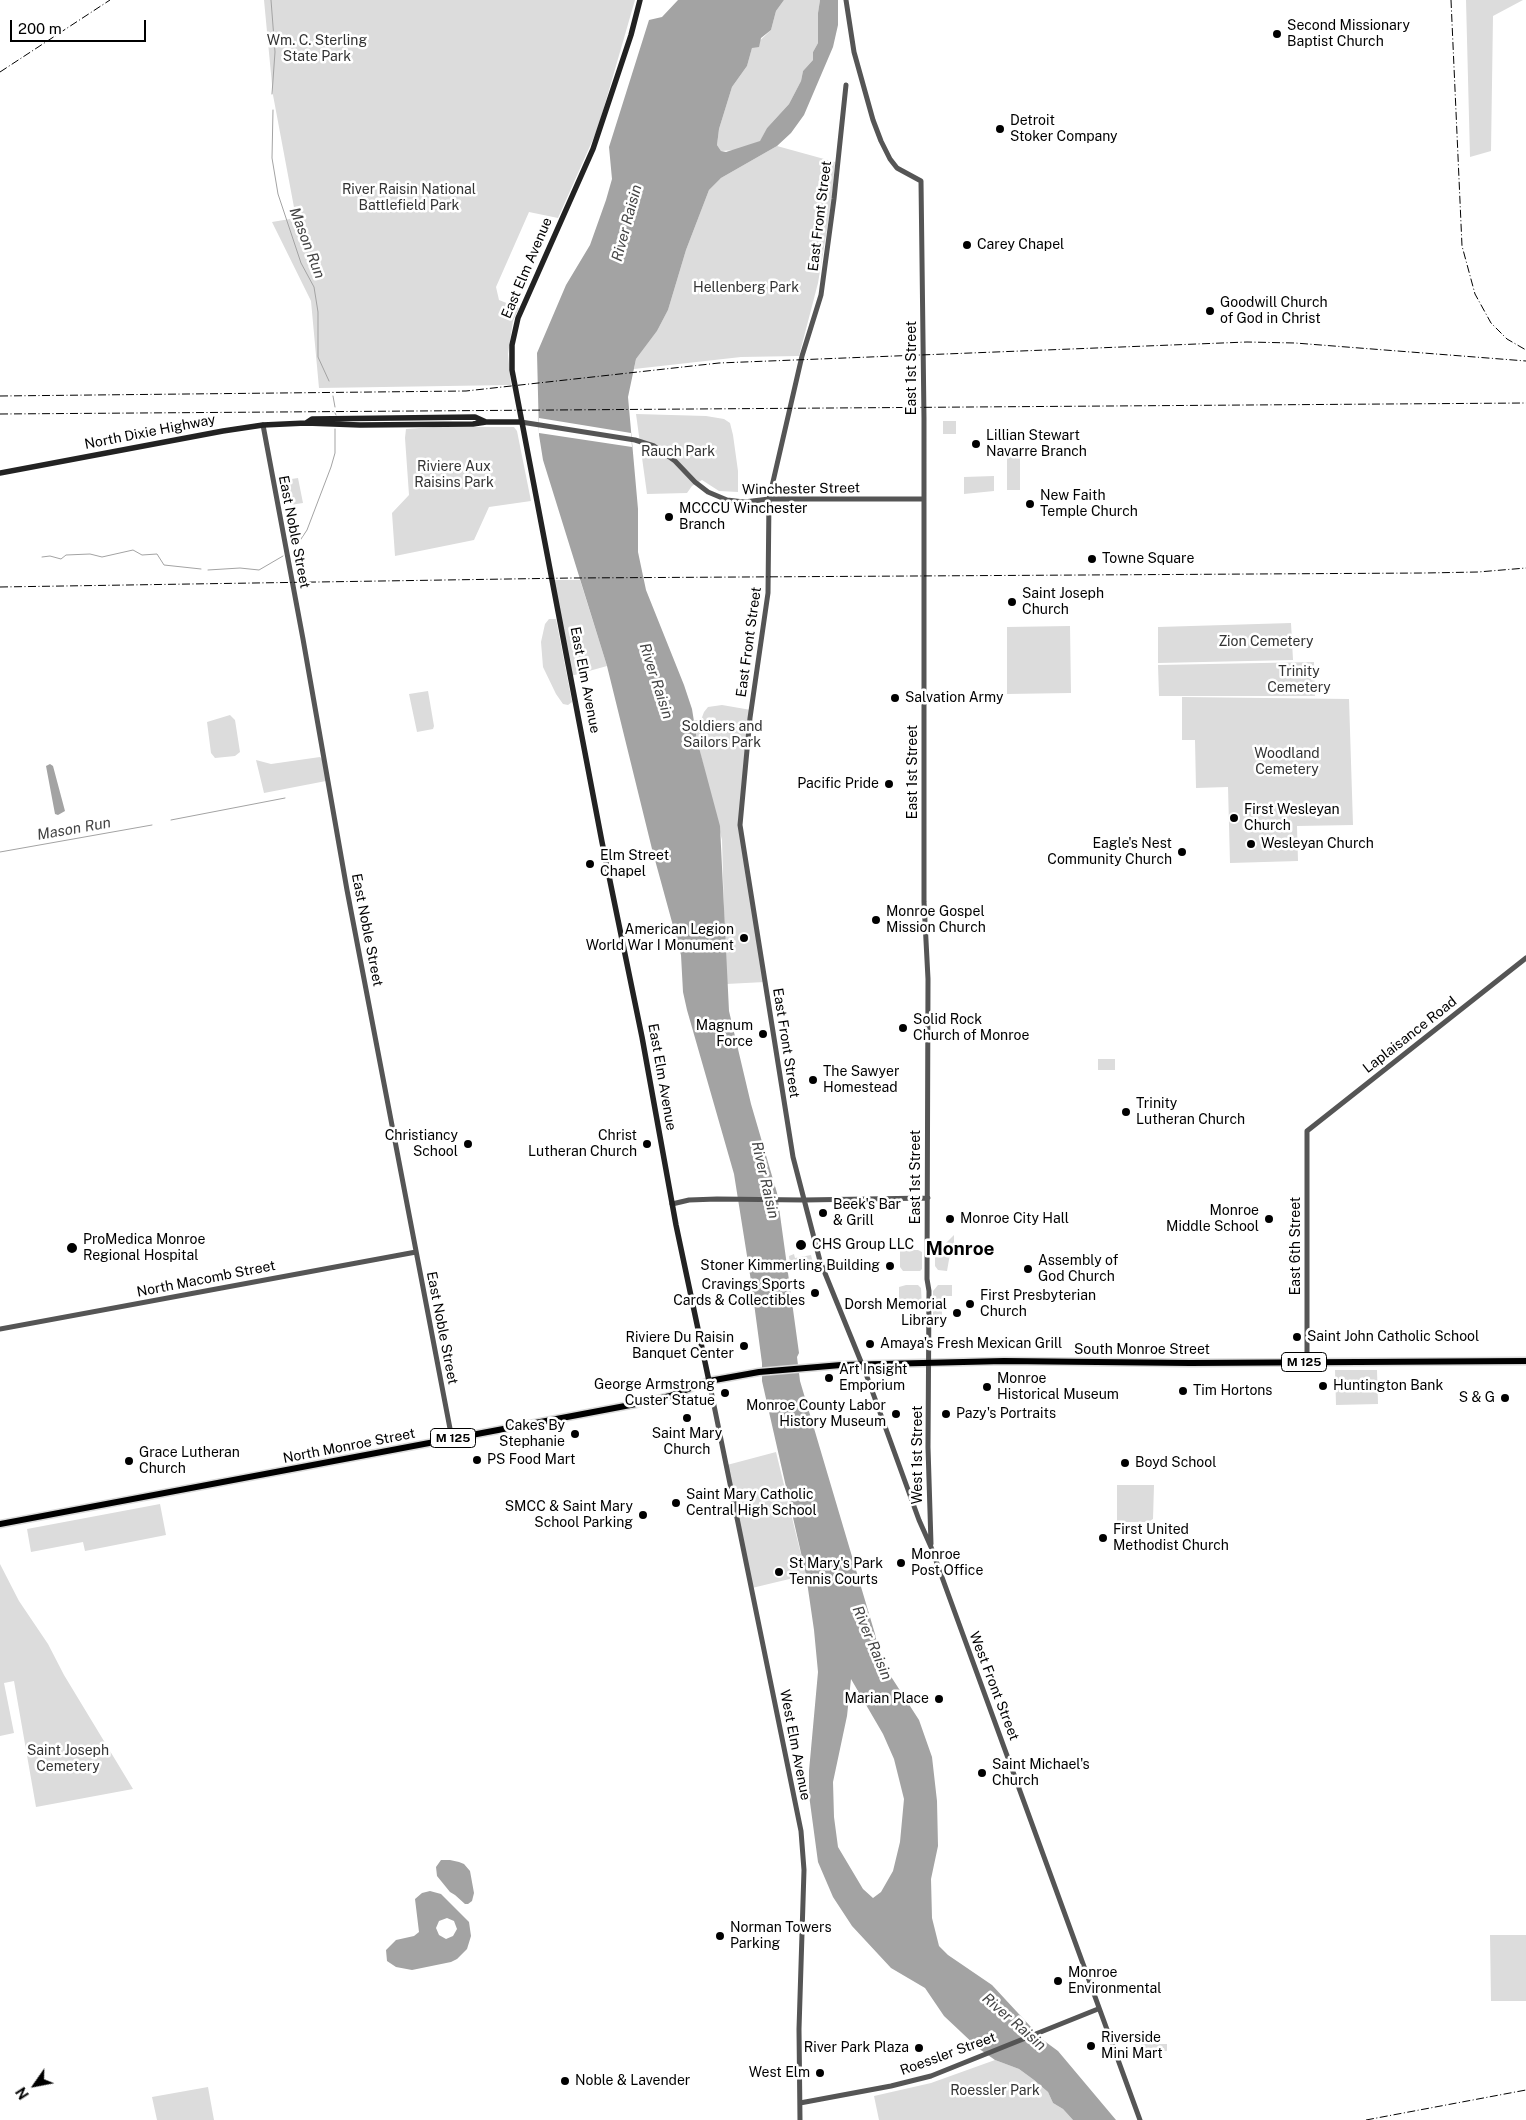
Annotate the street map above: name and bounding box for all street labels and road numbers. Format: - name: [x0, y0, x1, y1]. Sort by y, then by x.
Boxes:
- street label: East Front Street: [805, 160, 835, 272]
- street label: East Elm Avenue: [498, 215, 556, 321]
- street label: East 1st Street: [904, 321, 920, 415]
- street label: North Dixie Highway: [83, 411, 217, 453]
- street label: East Noble Street: [275, 474, 313, 590]
- street label: Winchester Street: [742, 480, 860, 498]
- street label: East Front Street: [733, 586, 765, 698]
- street label: East Elm Avenue: [566, 625, 604, 735]
- street label: East 1st Street: [905, 725, 921, 819]
- street label: East Noble Street: [348, 872, 386, 988]
- street label: East Front Street: [769, 987, 803, 1099]
- street label: Laplaisance Road: [1360, 993, 1460, 1077]
- street label: East Elm Avenue: [644, 1022, 680, 1132]
- street label: East 1st Street: [908, 1130, 924, 1224]
- street label: East 6th Street: [1288, 1197, 1304, 1295]
- street label: North Macomb Street: [135, 1257, 277, 1301]
- street label: East Noble Street: [423, 1270, 461, 1386]
- street label: South Monroe Street: [1074, 1342, 1210, 1358]
- road number: M 125: [1282, 1352, 1326, 1371]
- street label: West 1st Street: [910, 1406, 926, 1504]
- street label: North Monroe Street: [281, 1425, 417, 1467]
- road number: M 125: [430, 1429, 476, 1448]
- street label: West Front Street: [965, 1629, 1023, 1743]
- street label: West Elm Avenue: [776, 1688, 814, 1802]
- street label: Roessler Street: [898, 2029, 998, 2079]

